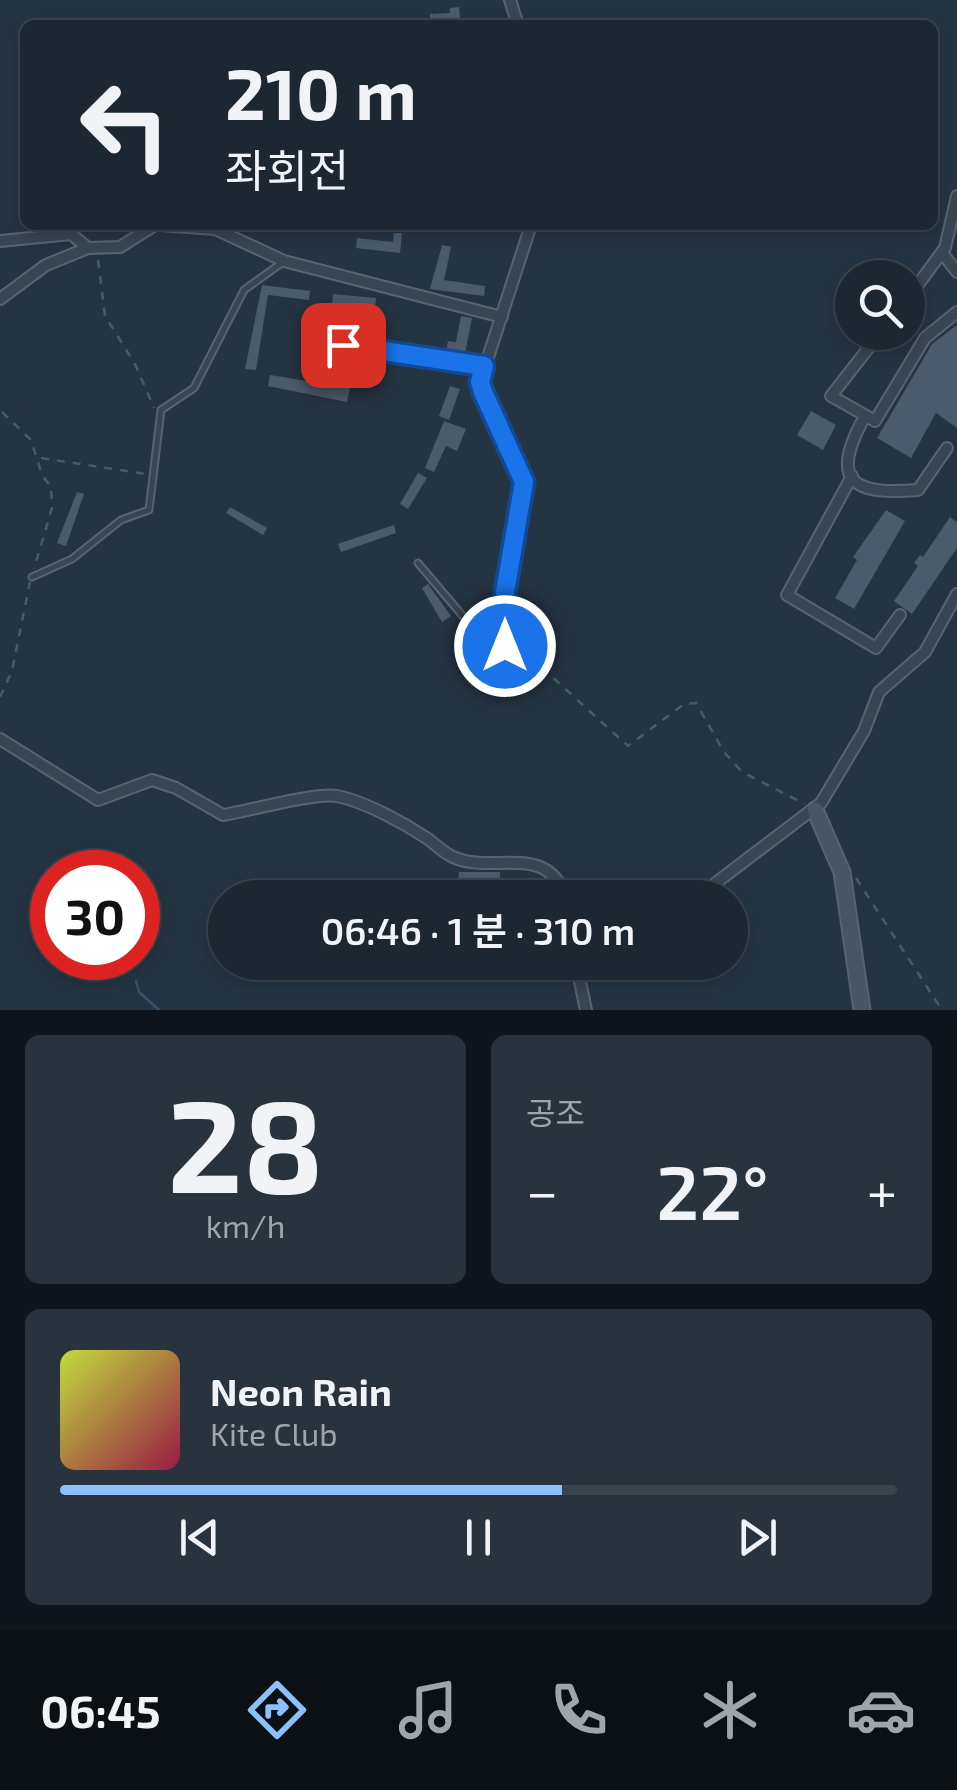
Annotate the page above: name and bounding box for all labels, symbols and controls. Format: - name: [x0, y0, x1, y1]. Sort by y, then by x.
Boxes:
- text: 210 m: [225, 50, 417, 134]
- icon: left: [60, 60, 190, 190]
- text: 좌회전: [225, 142, 349, 196]
- map controls: [835, 260, 925, 350]
- button: search: [835, 260, 925, 350]
- pin: [301, 303, 386, 388]
- icon: arrive: [316, 318, 371, 373]
- position arrow: [453, 594, 557, 698]
- speed limit sign: 30: [30, 850, 160, 980]
- text: 06:46 · 1 분 · 310 m: [321, 907, 635, 953]
- text: 28: [167, 1063, 324, 1219]
- text: 공조: [526, 1093, 585, 1131]
- text: 22°: [656, 1145, 769, 1235]
- text: −: [526, 1157, 558, 1223]
- text: +: [867, 1157, 897, 1223]
- text: km/h: [206, 1206, 285, 1244]
- text: Neon Rain: [210, 1368, 392, 1414]
- text: Kite Club: [210, 1414, 338, 1452]
- icon: previous: [172, 1510, 227, 1565]
- icon: pause: [451, 1510, 506, 1565]
- icon: next: [730, 1510, 785, 1565]
- icon: directions: [242, 1675, 312, 1745]
- icon: music: [393, 1675, 463, 1745]
- icon: phone: [544, 1675, 614, 1745]
- icon: climate: [695, 1675, 765, 1745]
- icon: car: [846, 1675, 916, 1745]
- text: 06:45: [41, 1683, 161, 1737]

